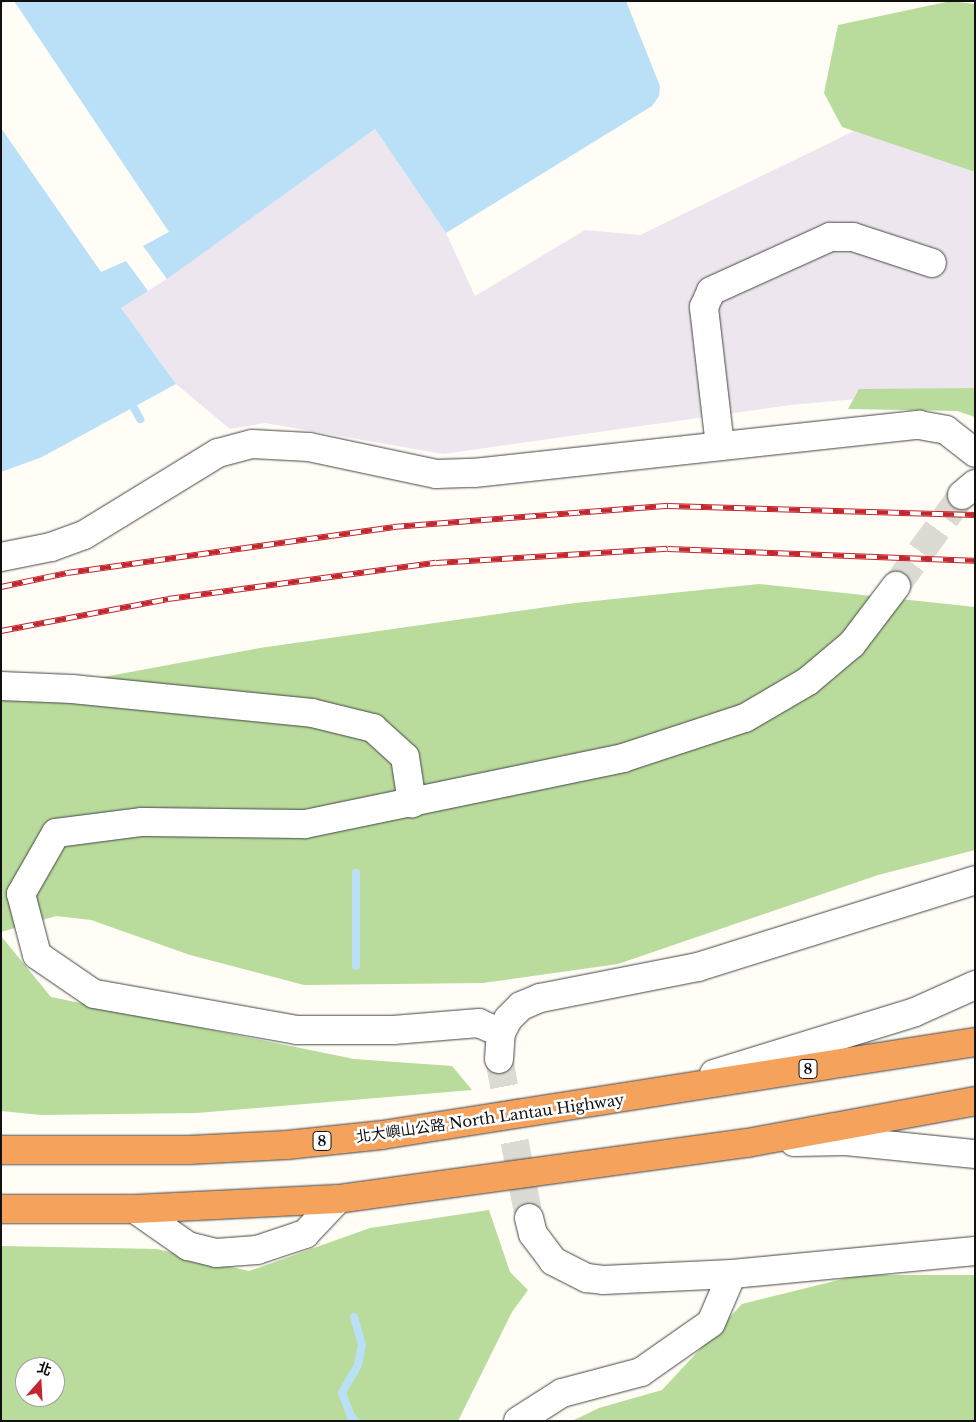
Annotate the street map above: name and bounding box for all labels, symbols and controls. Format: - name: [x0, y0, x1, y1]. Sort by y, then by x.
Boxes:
- road number: 8: [798, 1058, 818, 1080]
- street label: 北大嶼山公路 North Lantau Highway: [355, 1090, 625, 1146]
- road number: 8: [312, 1130, 332, 1152]
- north arrow: [15, 1357, 65, 1407]
- text: 北: [35, 1358, 54, 1380]

